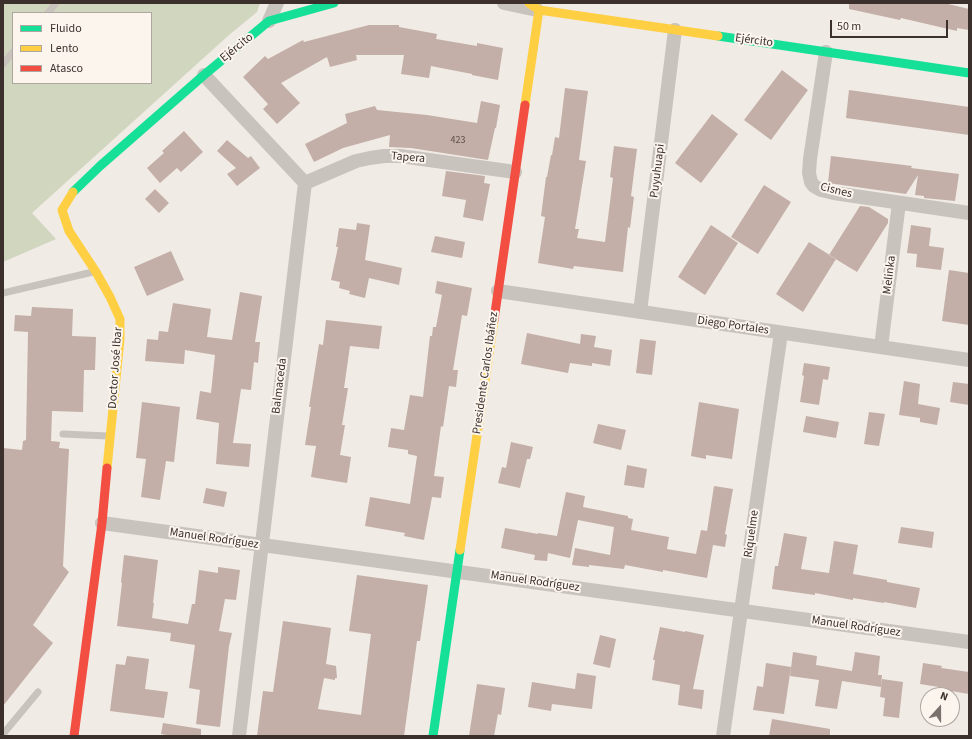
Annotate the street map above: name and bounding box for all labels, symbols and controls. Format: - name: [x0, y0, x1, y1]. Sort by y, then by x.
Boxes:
- legend: [12, 12, 152, 84]
- scale bar: [832, 12, 950, 38]
- text: 50 m: [837, 18, 861, 35]
- text: Fluido: [50, 20, 82, 37]
- street label: Ejército: [218, 30, 256, 66]
- street label: Ejército: [734, 31, 774, 51]
- text: Lento: [50, 40, 79, 57]
- text: Atasco: [50, 60, 83, 77]
- house number: 423: [451, 135, 465, 147]
- street label: Puyuhuapi: [648, 143, 668, 199]
- street label: Tapera: [390, 149, 426, 167]
- street label: Cisnes: [819, 180, 853, 202]
- street label: Melinka: [880, 255, 900, 295]
- street label: Presidente Carlos Ibáñez: [470, 311, 502, 435]
- street label: Diego Portales: [696, 314, 770, 338]
- street label: Doctor José Ibar: [106, 327, 126, 409]
- street label: Balmaceda: [269, 357, 291, 415]
- street label: Riquelme: [742, 509, 762, 559]
- street label: Manuel Rodríguez: [168, 526, 260, 552]
- street label: Manuel Rodríguez: [489, 569, 581, 595]
- street label: Manuel Rodríguez: [810, 614, 902, 640]
- north arrow: [920, 687, 960, 727]
- text: N: [938, 688, 950, 705]

